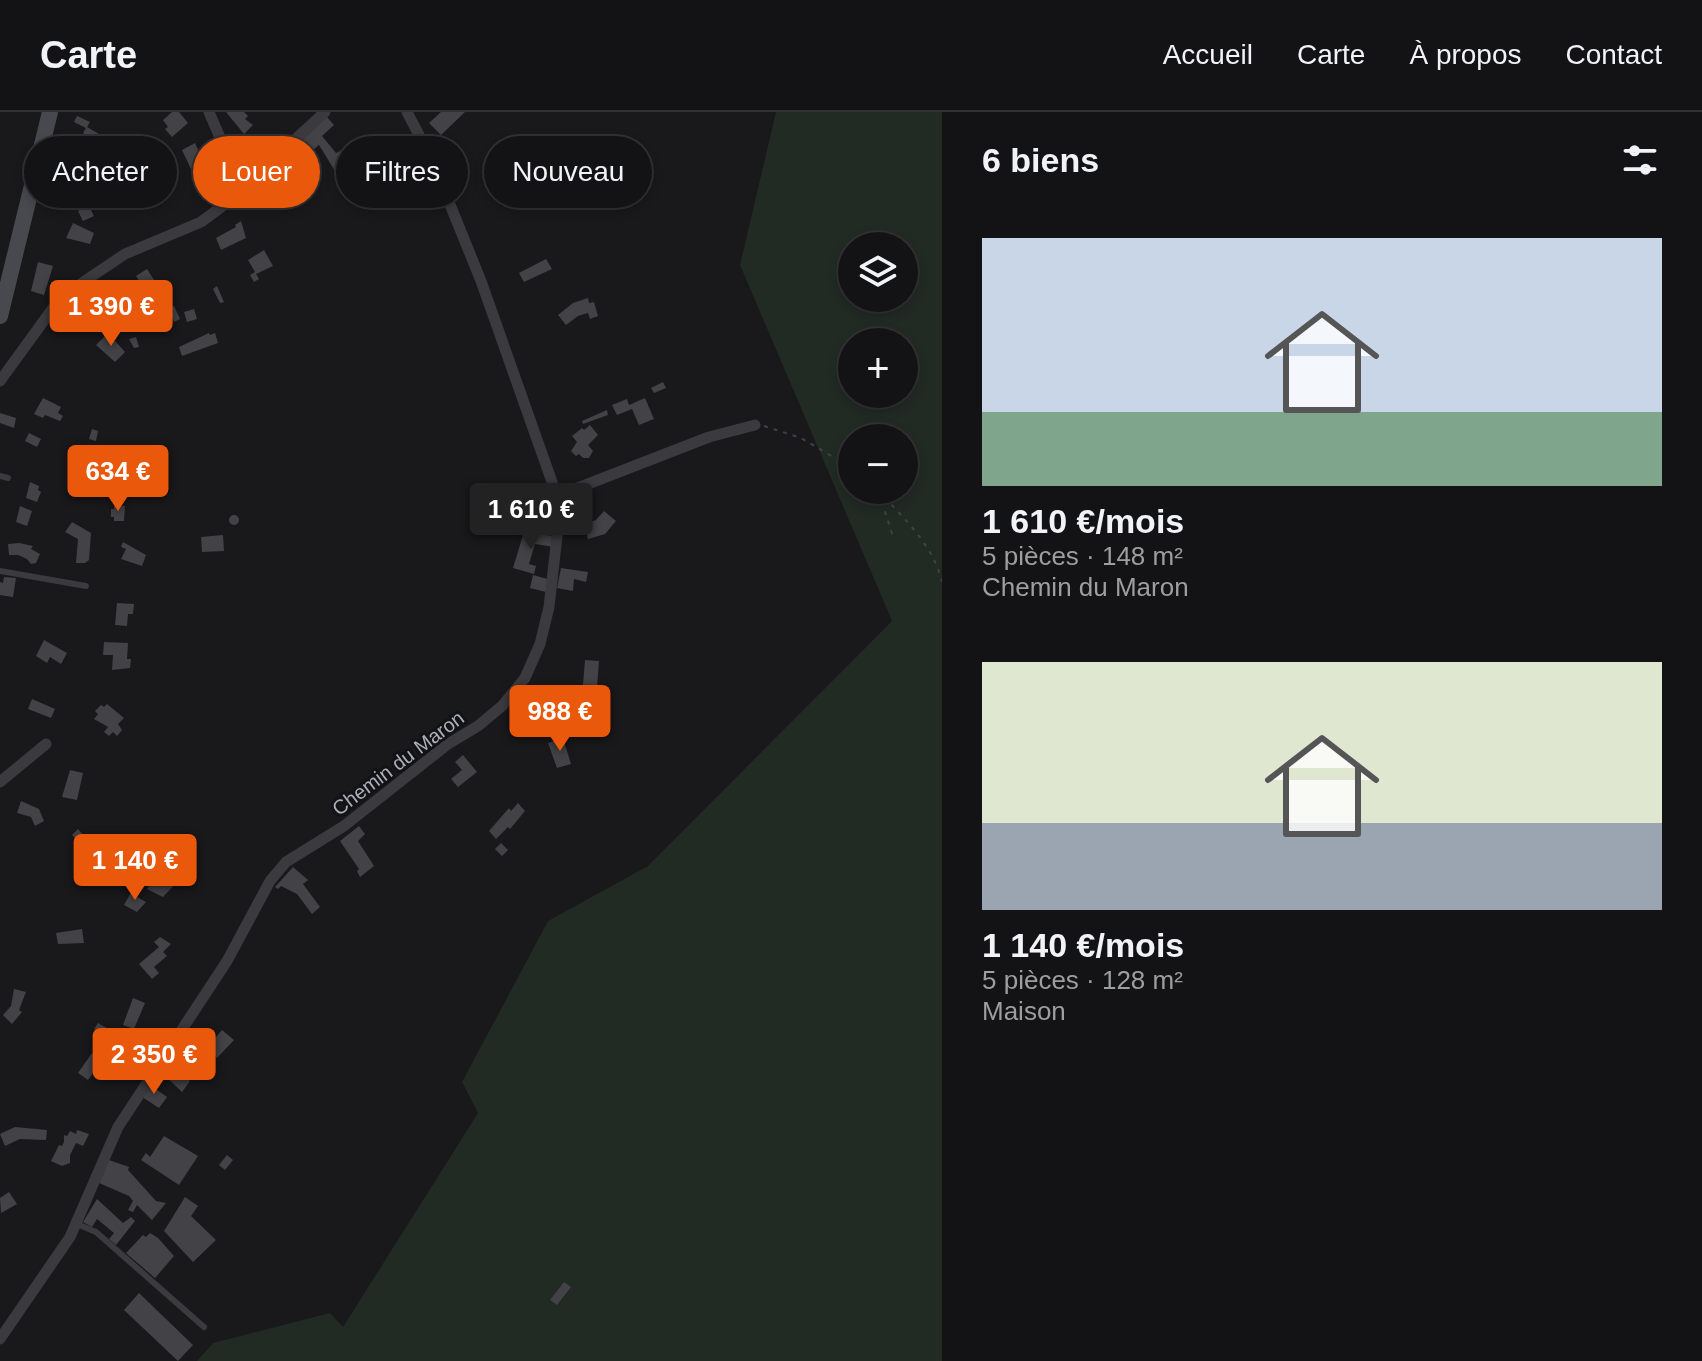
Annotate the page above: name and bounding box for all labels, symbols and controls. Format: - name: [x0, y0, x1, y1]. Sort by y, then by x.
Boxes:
- text: Carte: [40, 34, 137, 76]
- text: Accueil: [1163, 39, 1253, 70]
- text: Carte: [1297, 39, 1365, 70]
- text: À propos: [1409, 39, 1522, 70]
- text: Contact: [1566, 39, 1662, 70]
- chip: Acheter: [24, 136, 177, 208]
- chip: Louer: [193, 136, 320, 208]
- chip: Filtres: [336, 136, 468, 208]
- chip: Nouveau: [484, 136, 652, 208]
- icon: filters: [1618, 138, 1662, 182]
- text: 6 biens: [982, 141, 1099, 179]
- map controls: [838, 232, 918, 504]
- button: layers: [838, 232, 918, 312]
- pin: 1 390 €: [37, 280, 185, 348]
- icon: home: [1250, 290, 1394, 434]
- text: 1 390 €: [68, 291, 154, 321]
- button: +: [838, 328, 918, 408]
- button: −: [838, 424, 918, 504]
- pin: 634 €: [62, 445, 174, 513]
- text: 634 €: [85, 456, 151, 486]
- pin: 1 610 €: [457, 483, 605, 551]
- text: 1 610 €: [488, 494, 574, 524]
- text: 1 610 €/mois: [982, 502, 1184, 540]
- text: 5 pièces · 148 m²: [982, 541, 1183, 571]
- text: Chemin du Maron: [982, 572, 1189, 602]
- pin: 988 €: [504, 685, 616, 753]
- text: 988 €: [527, 696, 593, 726]
- street label: Chemin du Maron: [328, 706, 468, 820]
- icon: home: [1250, 714, 1394, 858]
- pin: 1 140 €: [61, 834, 209, 902]
- text: 1 140 €: [92, 845, 178, 875]
- text: 1 140 €/mois: [982, 926, 1184, 964]
- text: 5 pièces · 128 m²: [982, 965, 1183, 995]
- text: Maison: [982, 996, 1066, 1026]
- pin: 2 350 €: [80, 1028, 228, 1096]
- text: 2 350 €: [111, 1039, 197, 1069]

